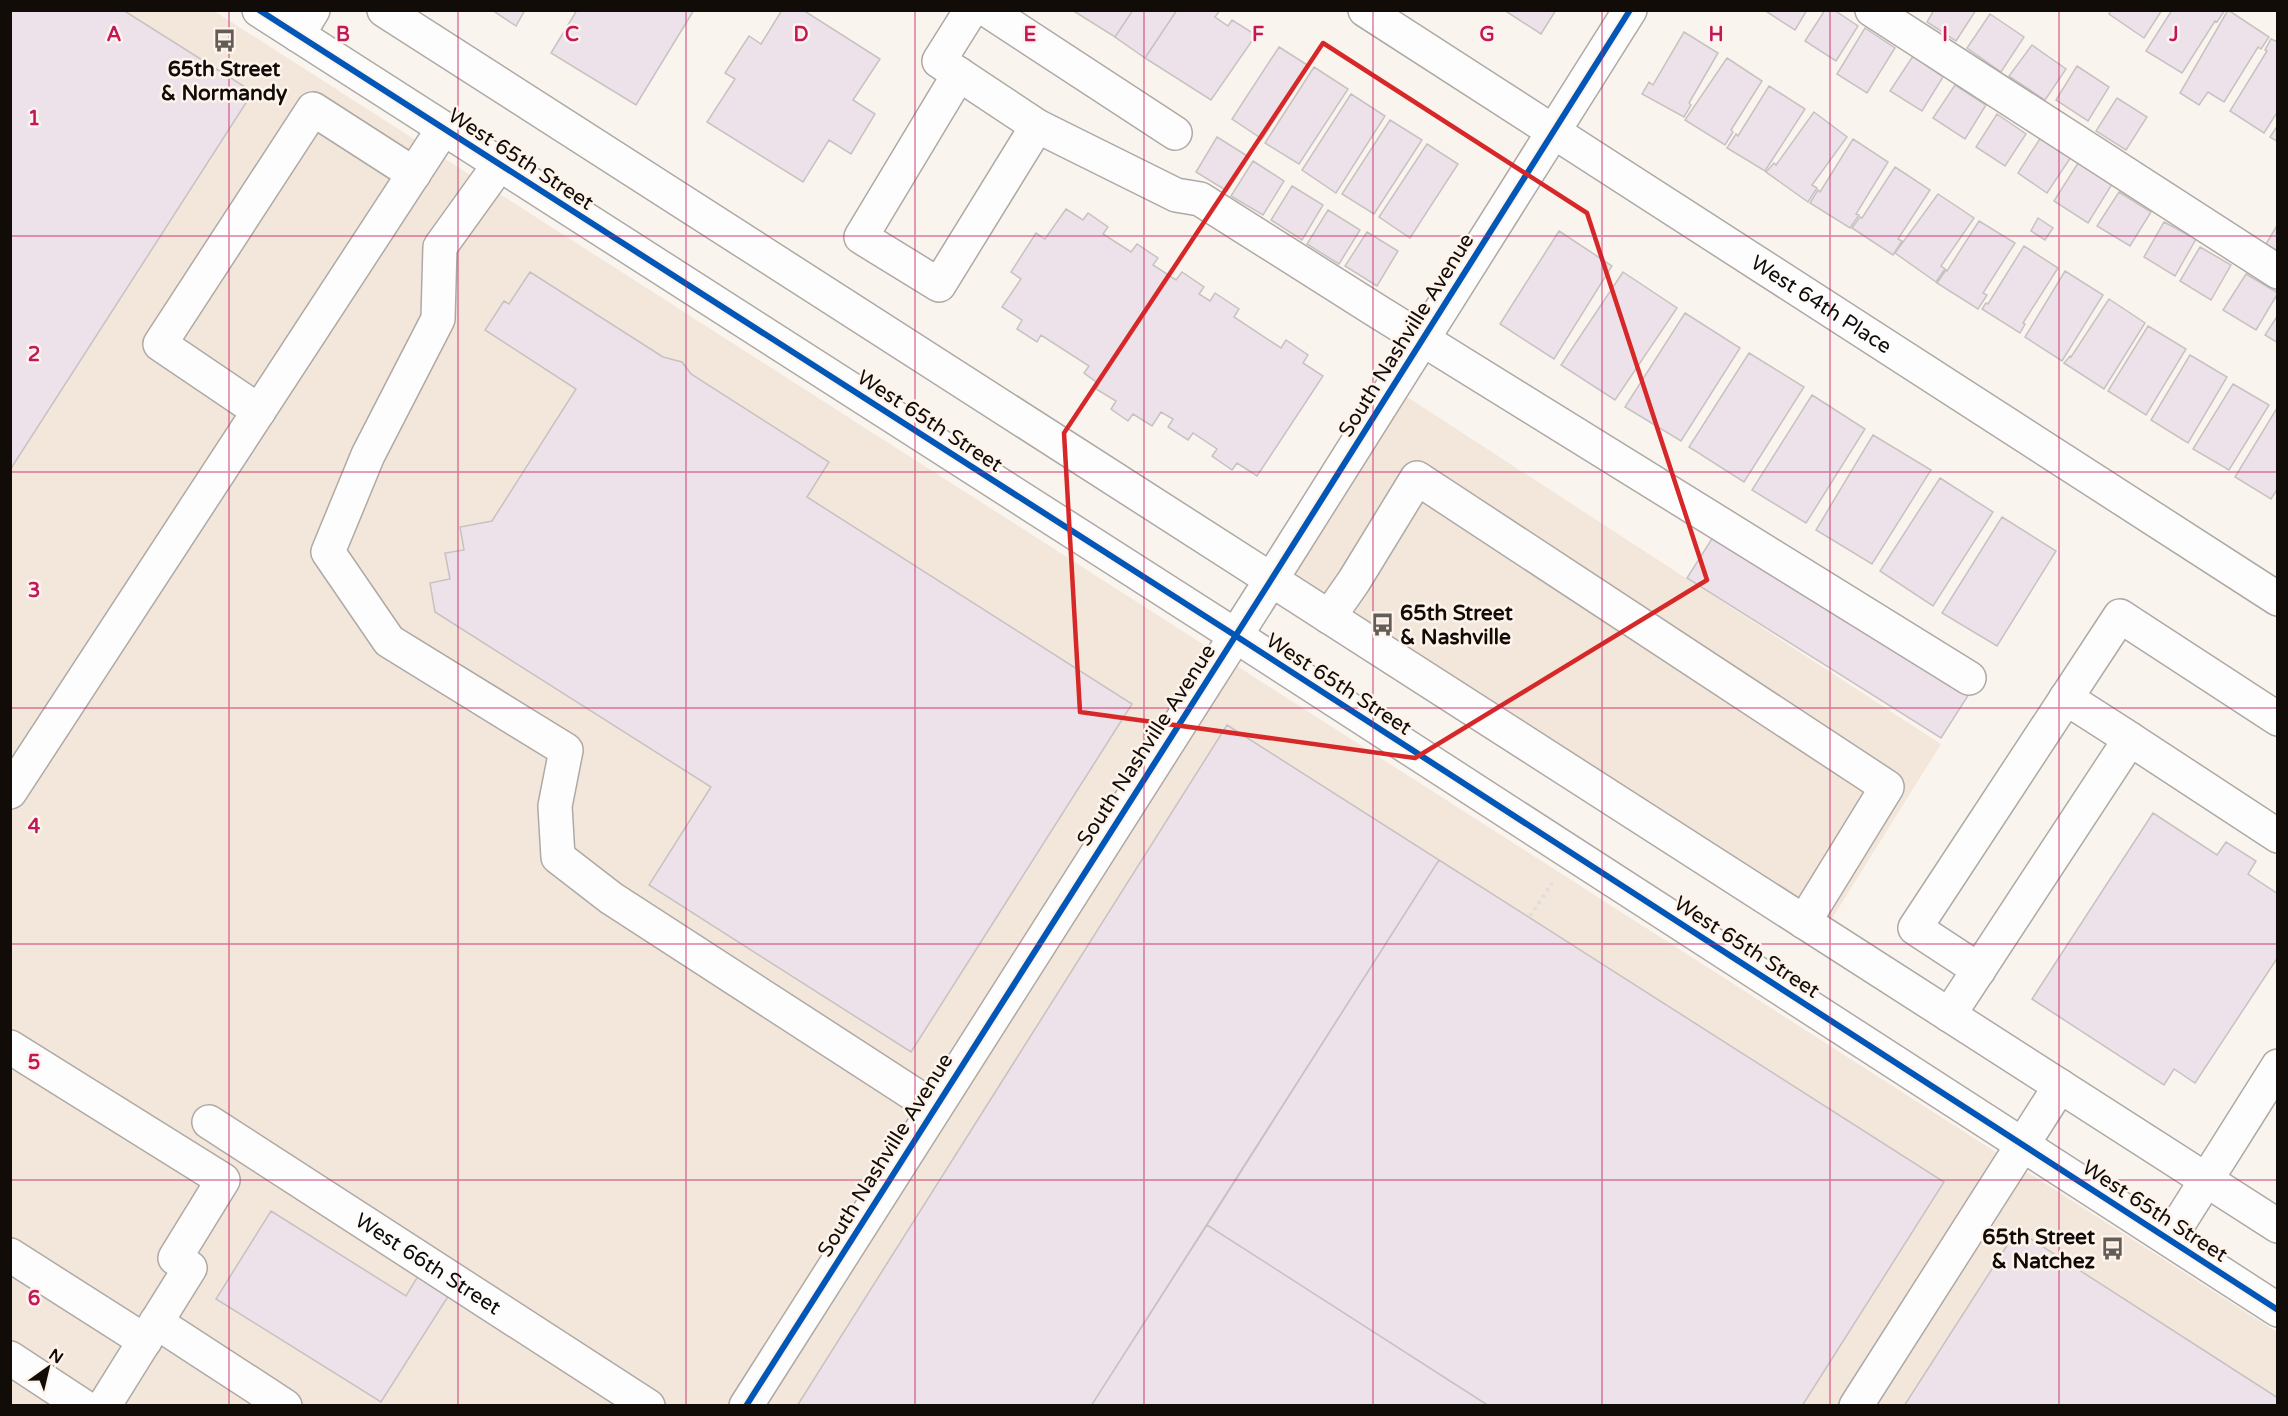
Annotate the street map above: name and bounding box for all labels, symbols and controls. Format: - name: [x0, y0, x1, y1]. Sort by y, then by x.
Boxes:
- text: A: [107, 23, 122, 47]
- text: B: [336, 23, 350, 47]
- text: C: [565, 23, 579, 47]
- text: D: [793, 23, 809, 47]
- text: E: [1024, 23, 1037, 47]
- text: F: [1252, 23, 1264, 47]
- text: G: [1479, 23, 1495, 47]
- text: H: [1708, 23, 1724, 47]
- text: I: [1942, 23, 1948, 47]
- text: J: [2168, 23, 2179, 47]
- bus stop icon: 65th Street & Normandy: [211, 28, 237, 54]
- place label: 65th Street & Normandy: [161, 57, 288, 106]
- street label: West 65th Street: [443, 103, 598, 216]
- text: 1: [28, 107, 40, 131]
- street label: South Nashville Avenue: [1333, 229, 1479, 442]
- street label: West 64th Place: [1746, 250, 1896, 359]
- text: 2: [28, 343, 40, 367]
- street label: West 65th Street: [852, 365, 1007, 478]
- text: 3: [28, 579, 40, 603]
- place label: 65th Street & Nashville: [1400, 601, 1513, 650]
- bus stop icon: 65th Street & Nashville: [1369, 612, 1395, 638]
- street label: West 65th Street: [1261, 628, 1416, 741]
- street label: South Nashville Avenue: [1072, 640, 1221, 851]
- text: 4: [28, 815, 41, 839]
- street label: West 65th Street: [1669, 891, 1824, 1004]
- street label: South Nashville Avenue: [812, 1049, 958, 1262]
- text: 5: [28, 1051, 40, 1075]
- street label: West 65th Street: [2077, 1155, 2232, 1268]
- street label: West 66th Street: [350, 1208, 505, 1320]
- place label: 65th Street & Natchez: [1982, 1225, 2096, 1274]
- bus stop icon: 65th Street & Natchez: [2100, 1236, 2126, 1262]
- text: 6: [28, 1287, 40, 1311]
- north arrow: [18, 1338, 78, 1398]
- text: N: [45, 1345, 67, 1368]

